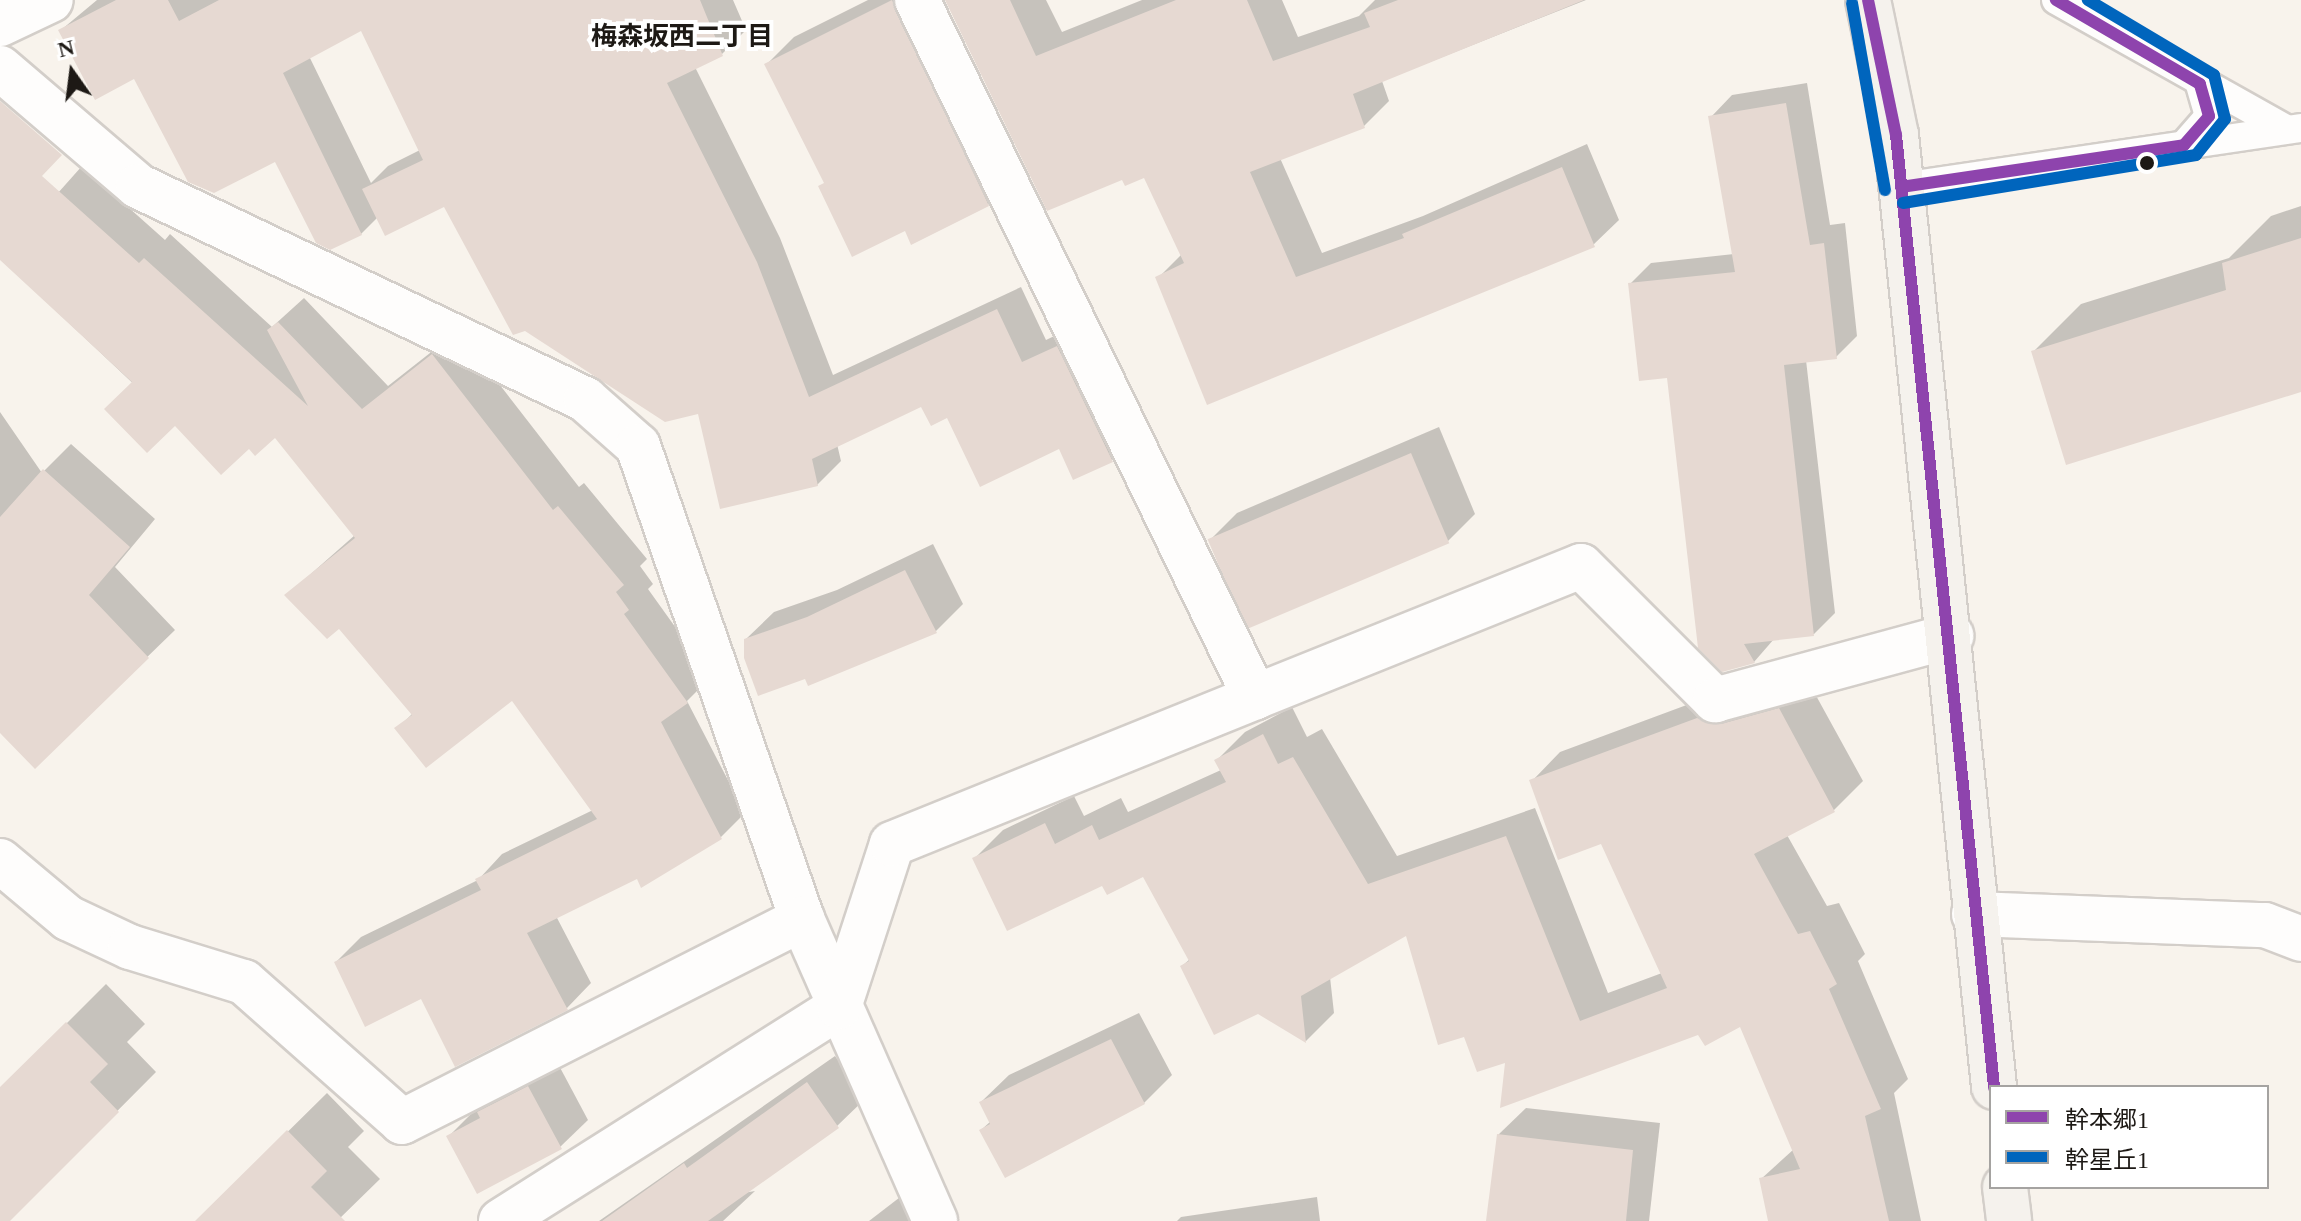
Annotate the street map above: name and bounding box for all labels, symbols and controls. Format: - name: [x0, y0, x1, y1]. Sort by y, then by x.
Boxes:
- district label: 梅森坂西二丁目: [591, 21, 773, 53]
- north arrow: [32, 32, 112, 112]
- text: N: [55, 34, 77, 62]
- unlabelled marker: [2139, 155, 2155, 171]
- legend: [1989, 1085, 2269, 1189]
- text: 幹本郷1: [2065, 1107, 2149, 1133]
- text: 幹星丘1: [2065, 1147, 2149, 1173]

